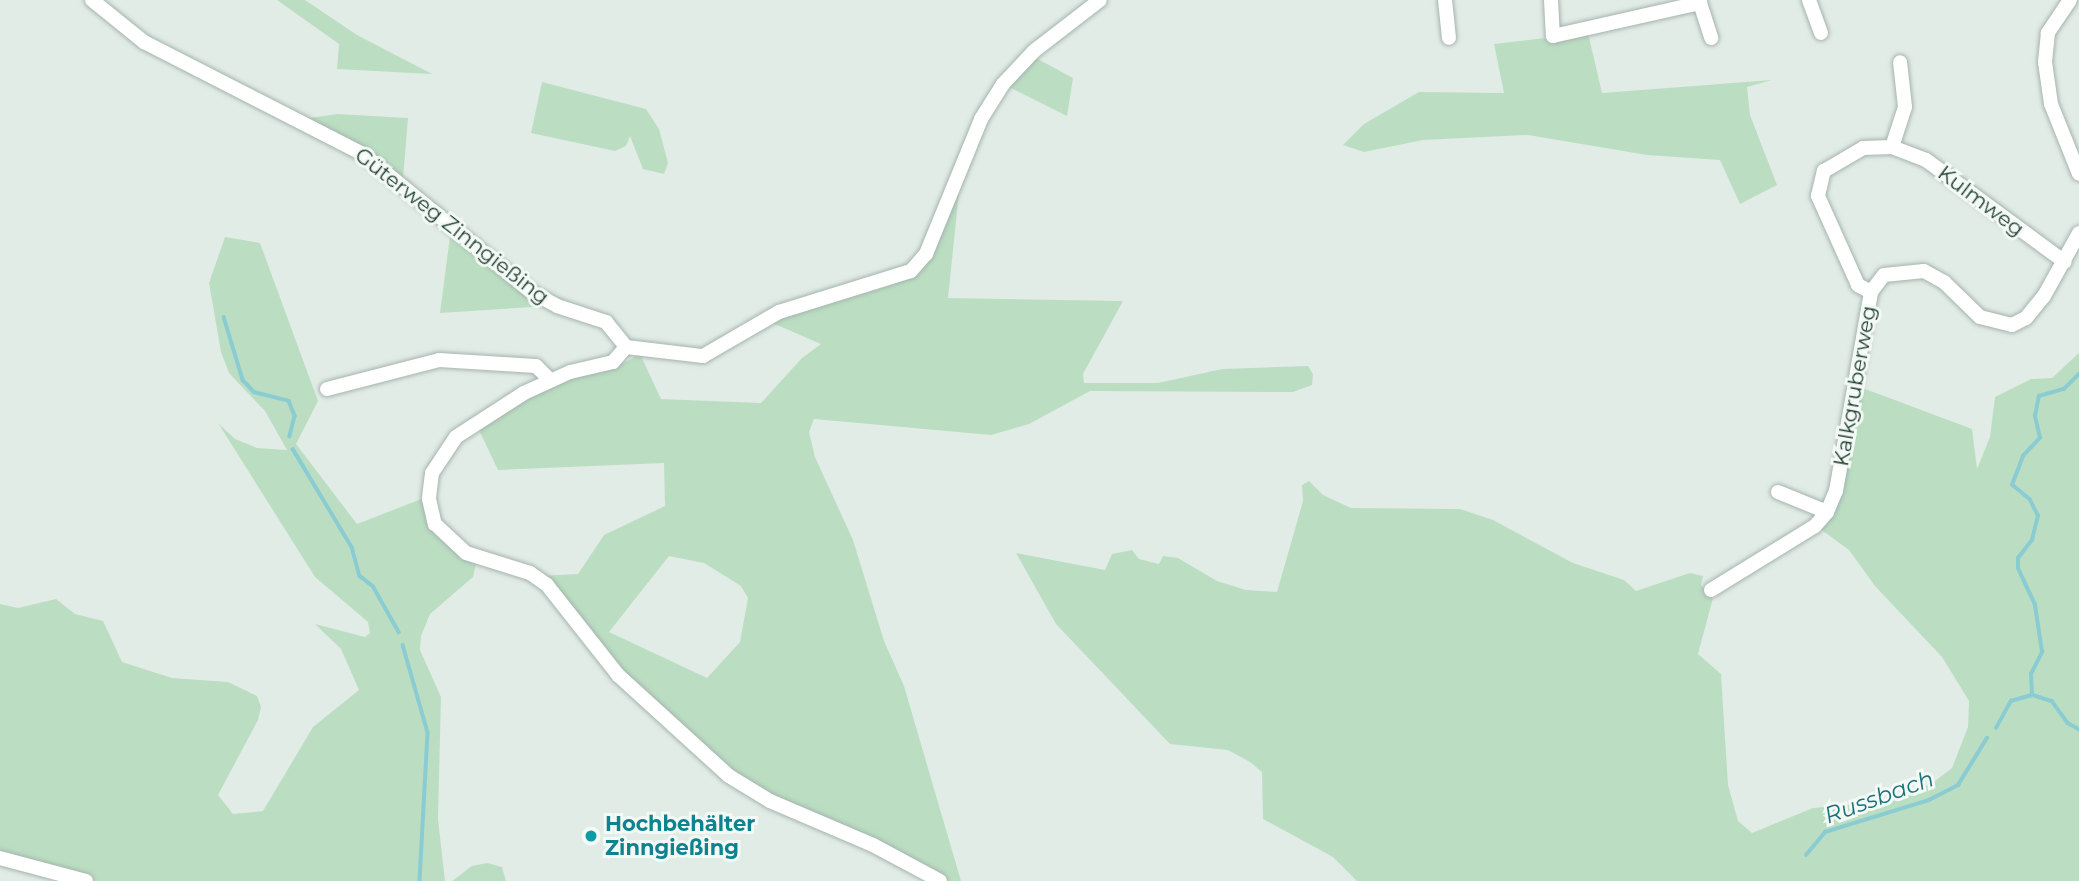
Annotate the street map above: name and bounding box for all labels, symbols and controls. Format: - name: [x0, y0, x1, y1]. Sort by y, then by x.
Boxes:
- street label: Güterweg Zinngießing: [350, 142, 554, 310]
- street label: Kulmweg: [1933, 160, 2029, 242]
- street label: Kalkgruberweg: [1828, 304, 1882, 468]
- water label: Russbach: [1821, 765, 1937, 829]
- place label: Hochbehälter Zinngießing: [605, 811, 755, 861]
- marker: Hochbehälter Zinngießing: [583, 828, 599, 844]

